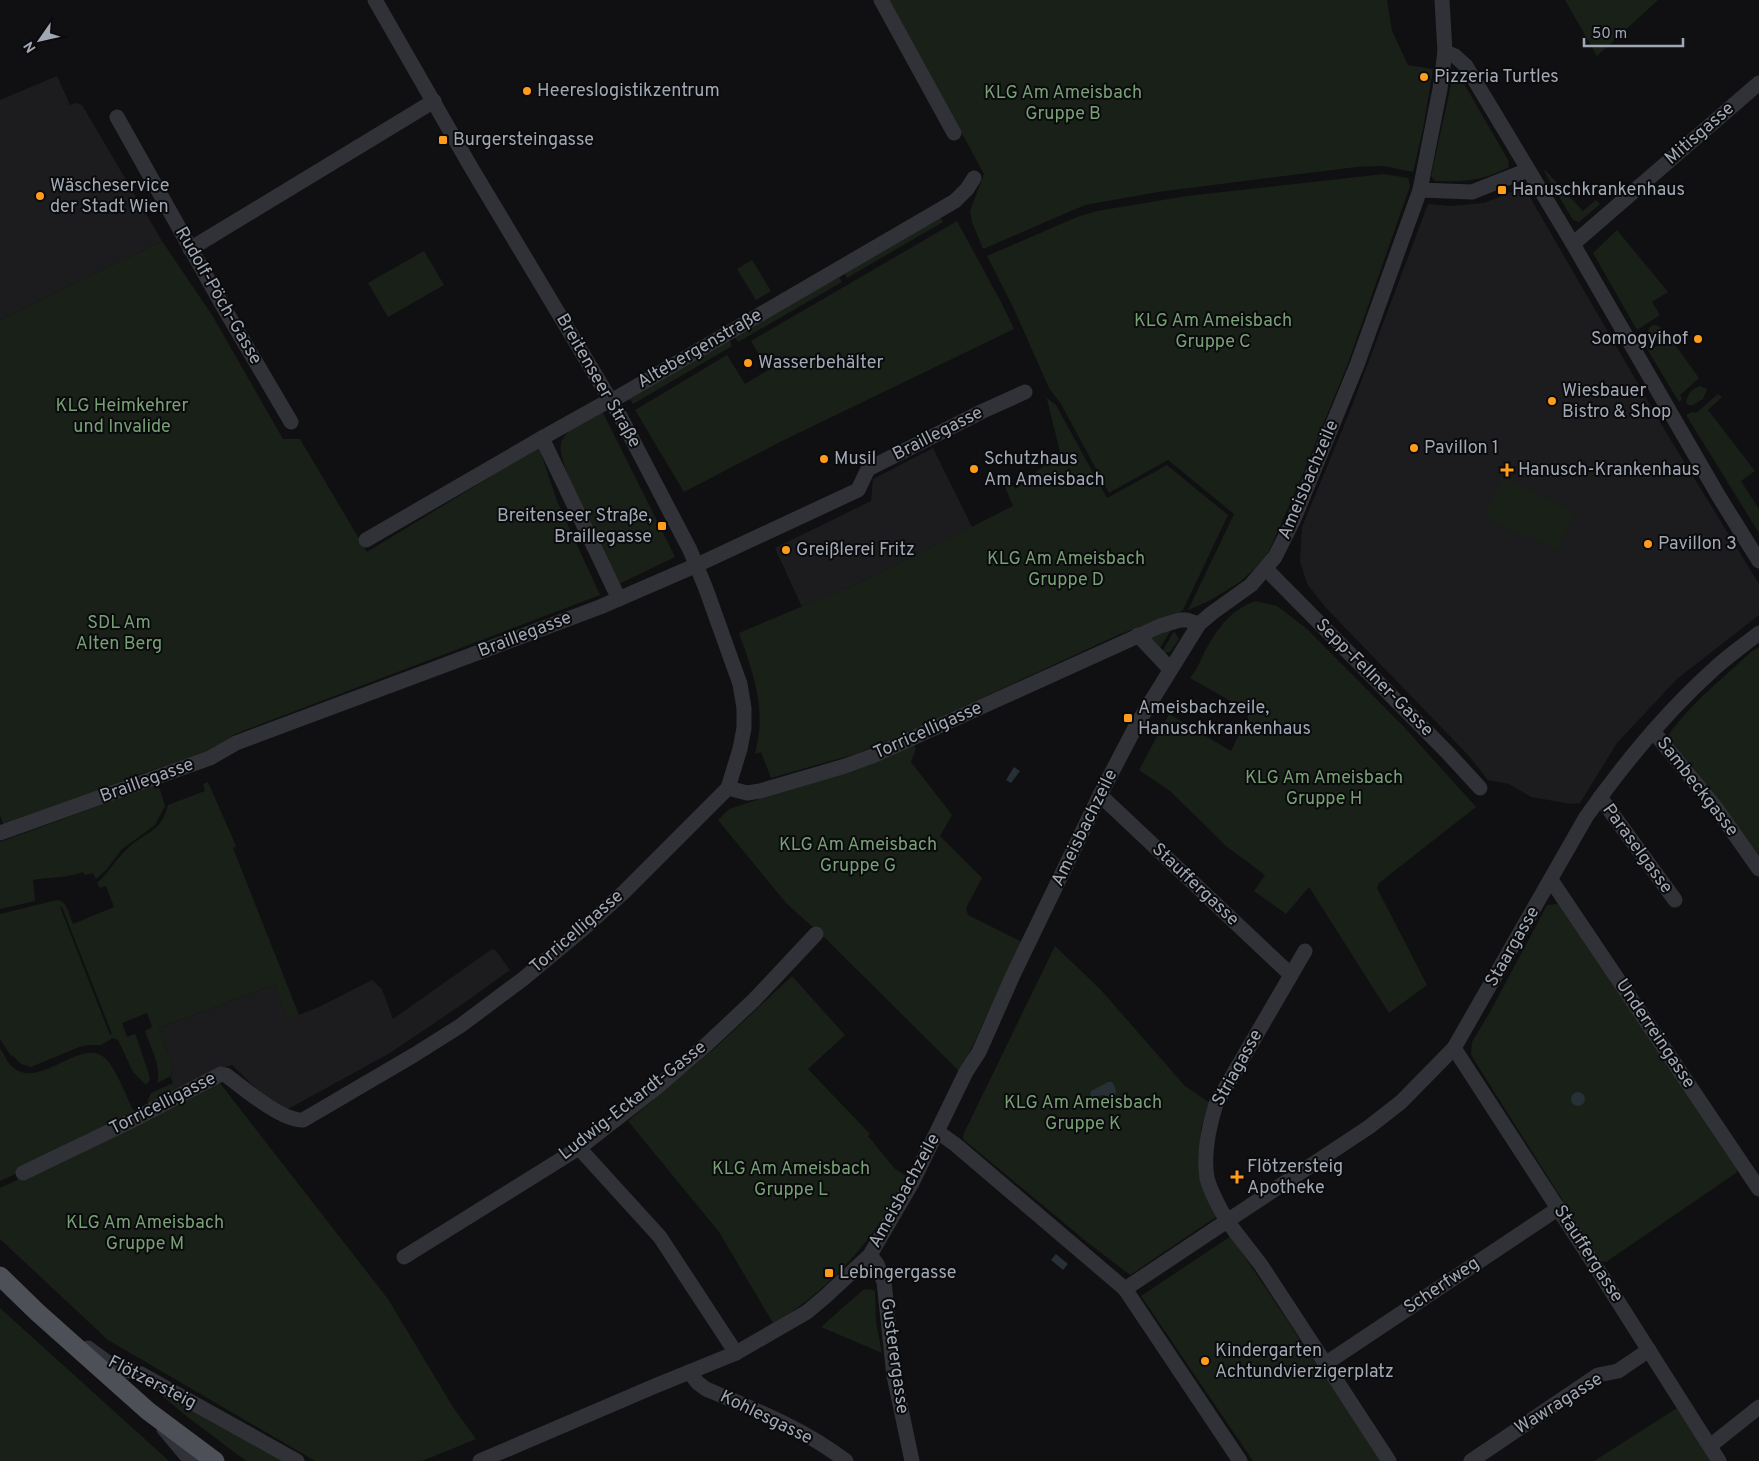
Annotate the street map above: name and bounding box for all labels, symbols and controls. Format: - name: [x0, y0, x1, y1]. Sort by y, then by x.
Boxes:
- north arrow: [15, 15, 65, 65]
- scale bar: [1584, 15, 1683, 47]
- text: 50 m: [1592, 25, 1627, 44]
- text: N: [21, 38, 40, 55]
- place label: Pizzeria Turtles: [1434, 66, 1559, 89]
- marker: Pizzeria Turtles: [1418, 71, 1430, 83]
- place label: Heereslogistikzentrum: [537, 80, 720, 103]
- park label: KLG Am Ameisbach Gruppe B: [984, 82, 1142, 126]
- marker: Heereslogistikzentrum: [521, 85, 533, 97]
- street label: Mitisgasse: [1661, 98, 1739, 170]
- place label: Burgersteingasse: [453, 129, 594, 152]
- marker: Burgersteingasse: [437, 134, 449, 146]
- place label: Wäscheservice der Stadt Wien: [50, 175, 169, 219]
- place label: Hanuschkrankenhaus: [1512, 179, 1685, 202]
- marker: Hanuschkrankenhaus: [1496, 184, 1508, 196]
- marker: Wäscheservice der Stadt Wien: [34, 190, 46, 202]
- street label: Rudolf-Pöch-Gasse: [169, 223, 267, 369]
- street label: Altebergenstraße: [634, 304, 766, 394]
- street label: Breitenseer Straße: [550, 310, 646, 452]
- park label: KLG Am Ameisbach Gruppe C: [1134, 310, 1292, 354]
- place label: Somogyihof: [1591, 328, 1688, 351]
- marker: Somogyihof: [1692, 333, 1704, 345]
- place label: Wasserbehälter: [758, 352, 884, 375]
- marker: Wasserbehälter: [742, 357, 754, 369]
- place label: Wiesbauer Bistro & Shop: [1562, 380, 1671, 424]
- park label: KLG Heimkehrer und Invalide: [56, 395, 188, 439]
- marker: Wiesbauer Bistro & Shop: [1546, 395, 1558, 407]
- street label: Braillegasse: [889, 401, 987, 467]
- street label: Ameisbachzeile: [1274, 417, 1344, 543]
- place label: Pavillon 1: [1424, 437, 1499, 460]
- marker: Pavillon 1: [1408, 442, 1420, 454]
- place label: Musil: [834, 448, 876, 471]
- place label: Schutzhaus Am Ameisbach: [984, 448, 1105, 492]
- marker: Musil: [818, 453, 830, 465]
- place label: Hanusch-Krankenhaus: [1518, 459, 1700, 482]
- marker: Schutzhaus Am Ameisbach: [968, 463, 980, 475]
- marker: Hanusch-Krankenhaus: [1500, 463, 1514, 477]
- place label: Breitenseer Straße, Braillegasse: [497, 505, 652, 549]
- marker: Breitenseer Straße, Braillegasse: [656, 520, 668, 532]
- place label: Pavillon 3: [1658, 533, 1737, 556]
- marker: Pavillon 3: [1642, 538, 1654, 550]
- place label: Greißlerei Fritz: [796, 539, 915, 562]
- marker: Greißlerei Fritz: [780, 544, 792, 556]
- park label: KLG Am Ameisbach Gruppe D: [987, 548, 1145, 592]
- street label: Braillegasse: [475, 607, 575, 663]
- park label: SDL Am Alten Berg: [76, 612, 162, 656]
- street label: Sepp-Fellner-Gasse: [1310, 614, 1438, 742]
- street label: Torricelligasse: [870, 697, 986, 765]
- place label: Ameisbachzeile, Hanuschkrankenhaus: [1138, 697, 1311, 741]
- marker: Ameisbachzeile, Hanuschkrankenhaus: [1122, 712, 1134, 724]
- street label: Sambeckgasse: [1651, 733, 1743, 841]
- street label: Braillegasse: [97, 753, 197, 809]
- street label: Ameisbachzeile: [1047, 766, 1123, 890]
- park label: KLG Am Ameisbach Gruppe H: [1245, 767, 1403, 811]
- street label: Paraselgasse: [1597, 800, 1677, 898]
- park label: KLG Am Ameisbach Gruppe G: [779, 834, 937, 878]
- street label: Stauffergasse: [1146, 839, 1244, 931]
- street label: Torricelligasse: [526, 885, 628, 979]
- street label: Staargasse: [1481, 903, 1545, 991]
- street label: Underreingasse: [1610, 975, 1700, 1093]
- street label: Striagasse: [1208, 1026, 1268, 1110]
- street label: Ludwig-Eckardt-Gasse: [555, 1036, 711, 1166]
- street label: Torricelligasse: [106, 1067, 220, 1141]
- park label: KLG Am Ameisbach Gruppe K: [1004, 1092, 1162, 1136]
- street label: Ameisbachzeile: [864, 1130, 946, 1252]
- place label: Flötzersteig Apotheke: [1247, 1156, 1343, 1200]
- park label: KLG Am Ameisbach Gruppe L: [712, 1158, 870, 1202]
- marker: Flötzersteig Apotheke: [1231, 1171, 1243, 1183]
- street label: Stauffergasse: [1548, 1201, 1628, 1307]
- park label: KLG Am Ameisbach Gruppe M: [66, 1212, 224, 1256]
- street label: Scherfweg: [1400, 1252, 1484, 1320]
- place label: Lebingergasse: [839, 1262, 956, 1285]
- marker: Lebingergasse: [823, 1267, 835, 1279]
- street label: Gusterergasse: [875, 1297, 913, 1415]
- place label: Kindergarten Achtundvierzigerplatz: [1215, 1340, 1394, 1384]
- street label: Flötzersteig: [104, 1351, 200, 1415]
- marker: Kindergarten Achtundvierzigerplatz: [1199, 1355, 1211, 1367]
- street label: Wawragasse: [1511, 1368, 1607, 1440]
- street label: Kohlesgasse: [716, 1386, 816, 1450]

